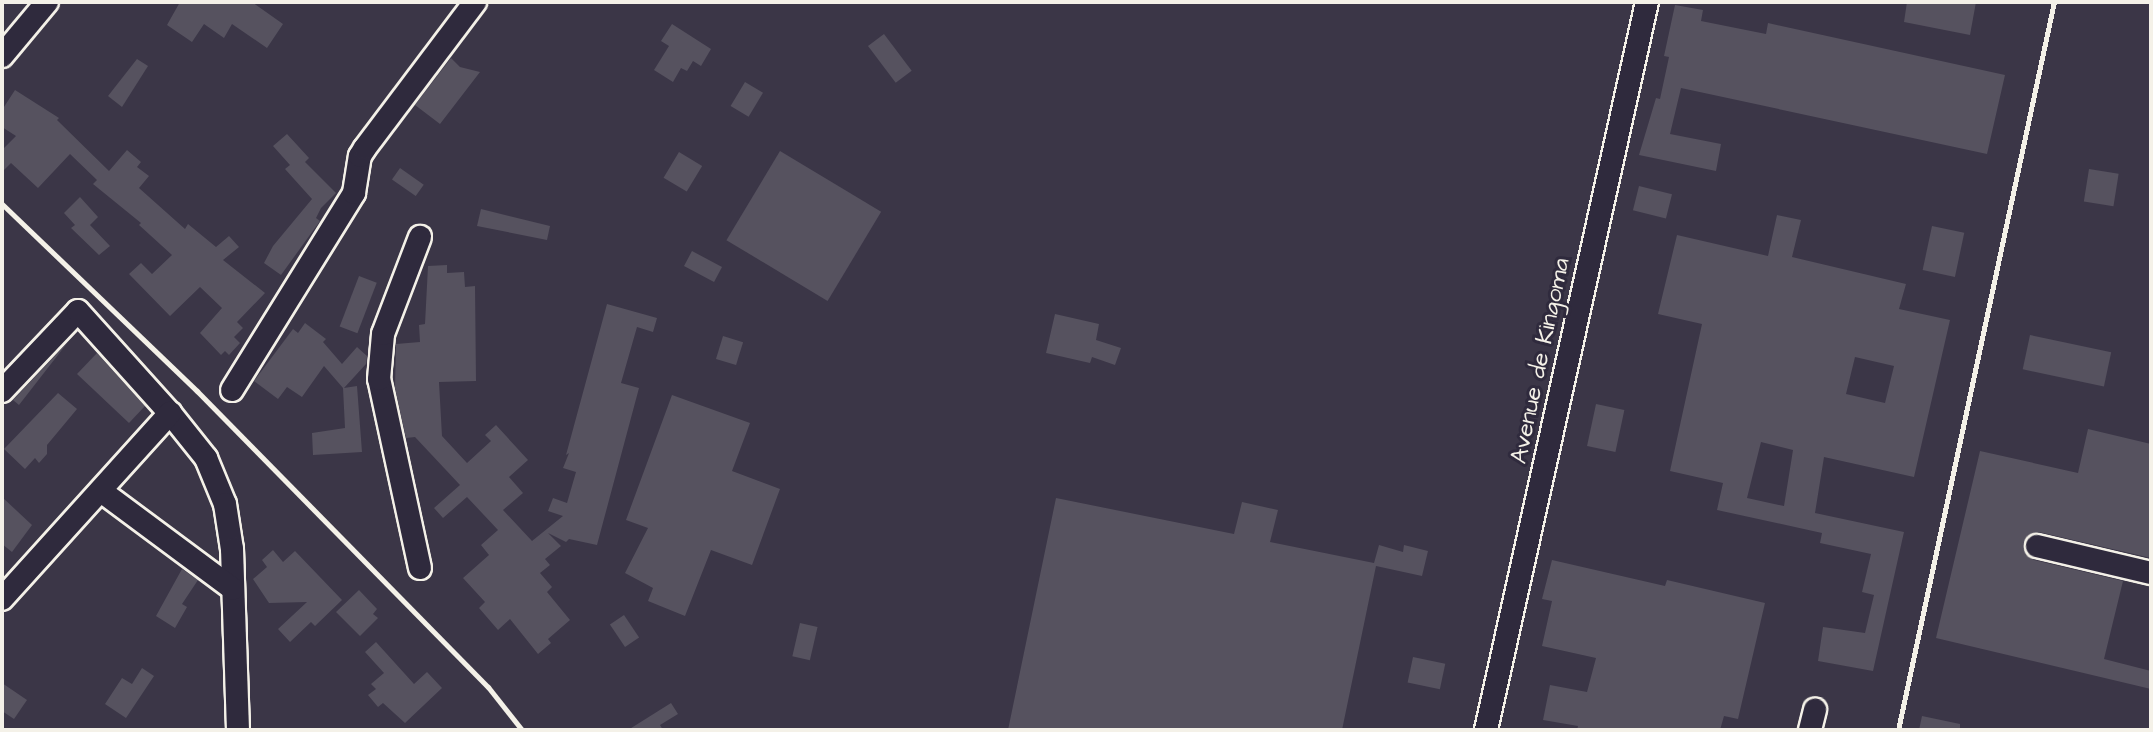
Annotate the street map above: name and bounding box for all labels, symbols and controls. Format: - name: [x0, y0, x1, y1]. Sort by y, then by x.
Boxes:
- street label: Avenue de Kingoma: [1505, 256, 1577, 466]

